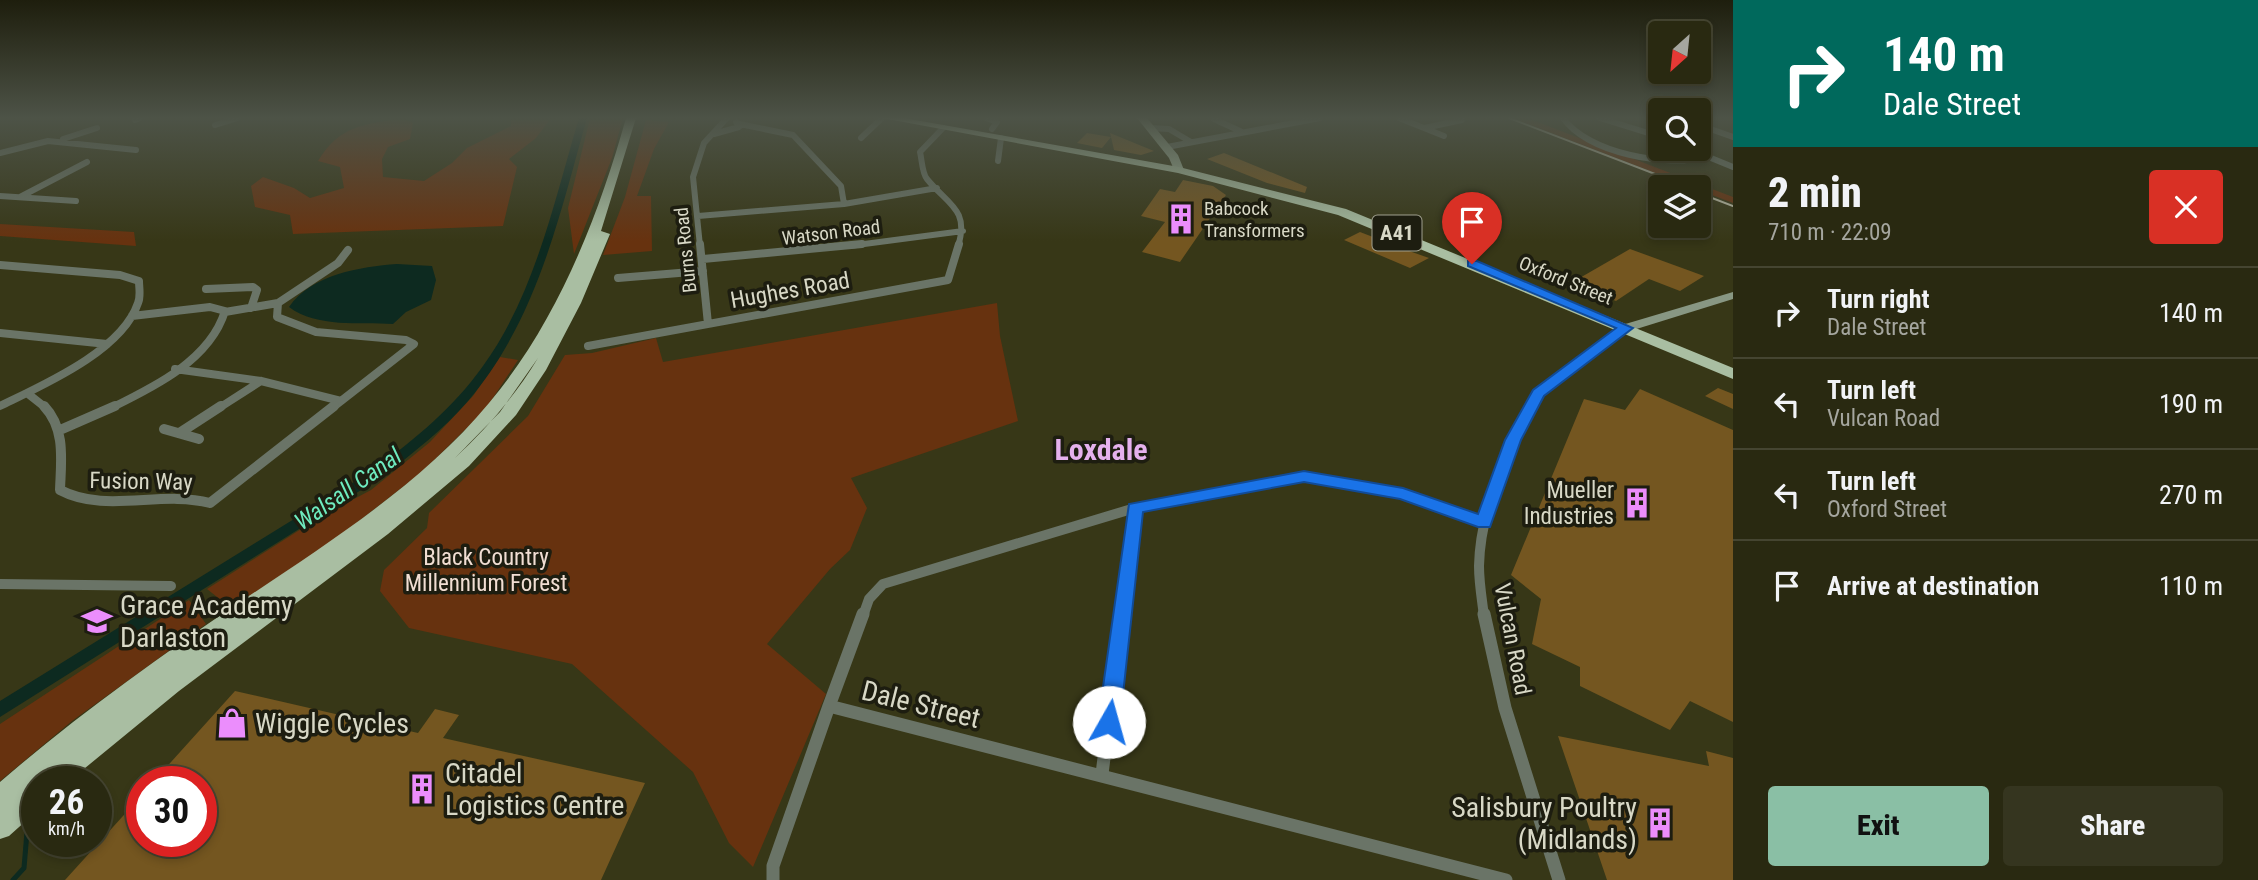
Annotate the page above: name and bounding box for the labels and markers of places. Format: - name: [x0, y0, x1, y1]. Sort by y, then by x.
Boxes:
- pin: [1442, 192, 1502, 264]
- place label: Babcock Transformers: [1204, 197, 1305, 242]
- building icon: Babcock Transformers: [1164, 202, 1198, 236]
- place label: Mueller Industries: [1524, 477, 1614, 530]
- building icon: Mueller Industries: [1620, 486, 1654, 520]
- place label: Grace Academy Darlaston: [120, 589, 293, 654]
- school or university icon: Grace Academy Darlaston: [80, 604, 114, 638]
- shop icon: Wiggle Cycles: [215, 706, 249, 740]
- place label: Wiggle Cycles: [255, 707, 409, 740]
- place label: Citadel Logistics Centre: [445, 757, 624, 822]
- building icon: Citadel Logistics Centre: [405, 772, 439, 806]
- place label: Salisbury Poultry (Midlands): [1451, 791, 1637, 856]
- building icon: Salisbury Poultry (Midlands): [1643, 806, 1677, 840]

